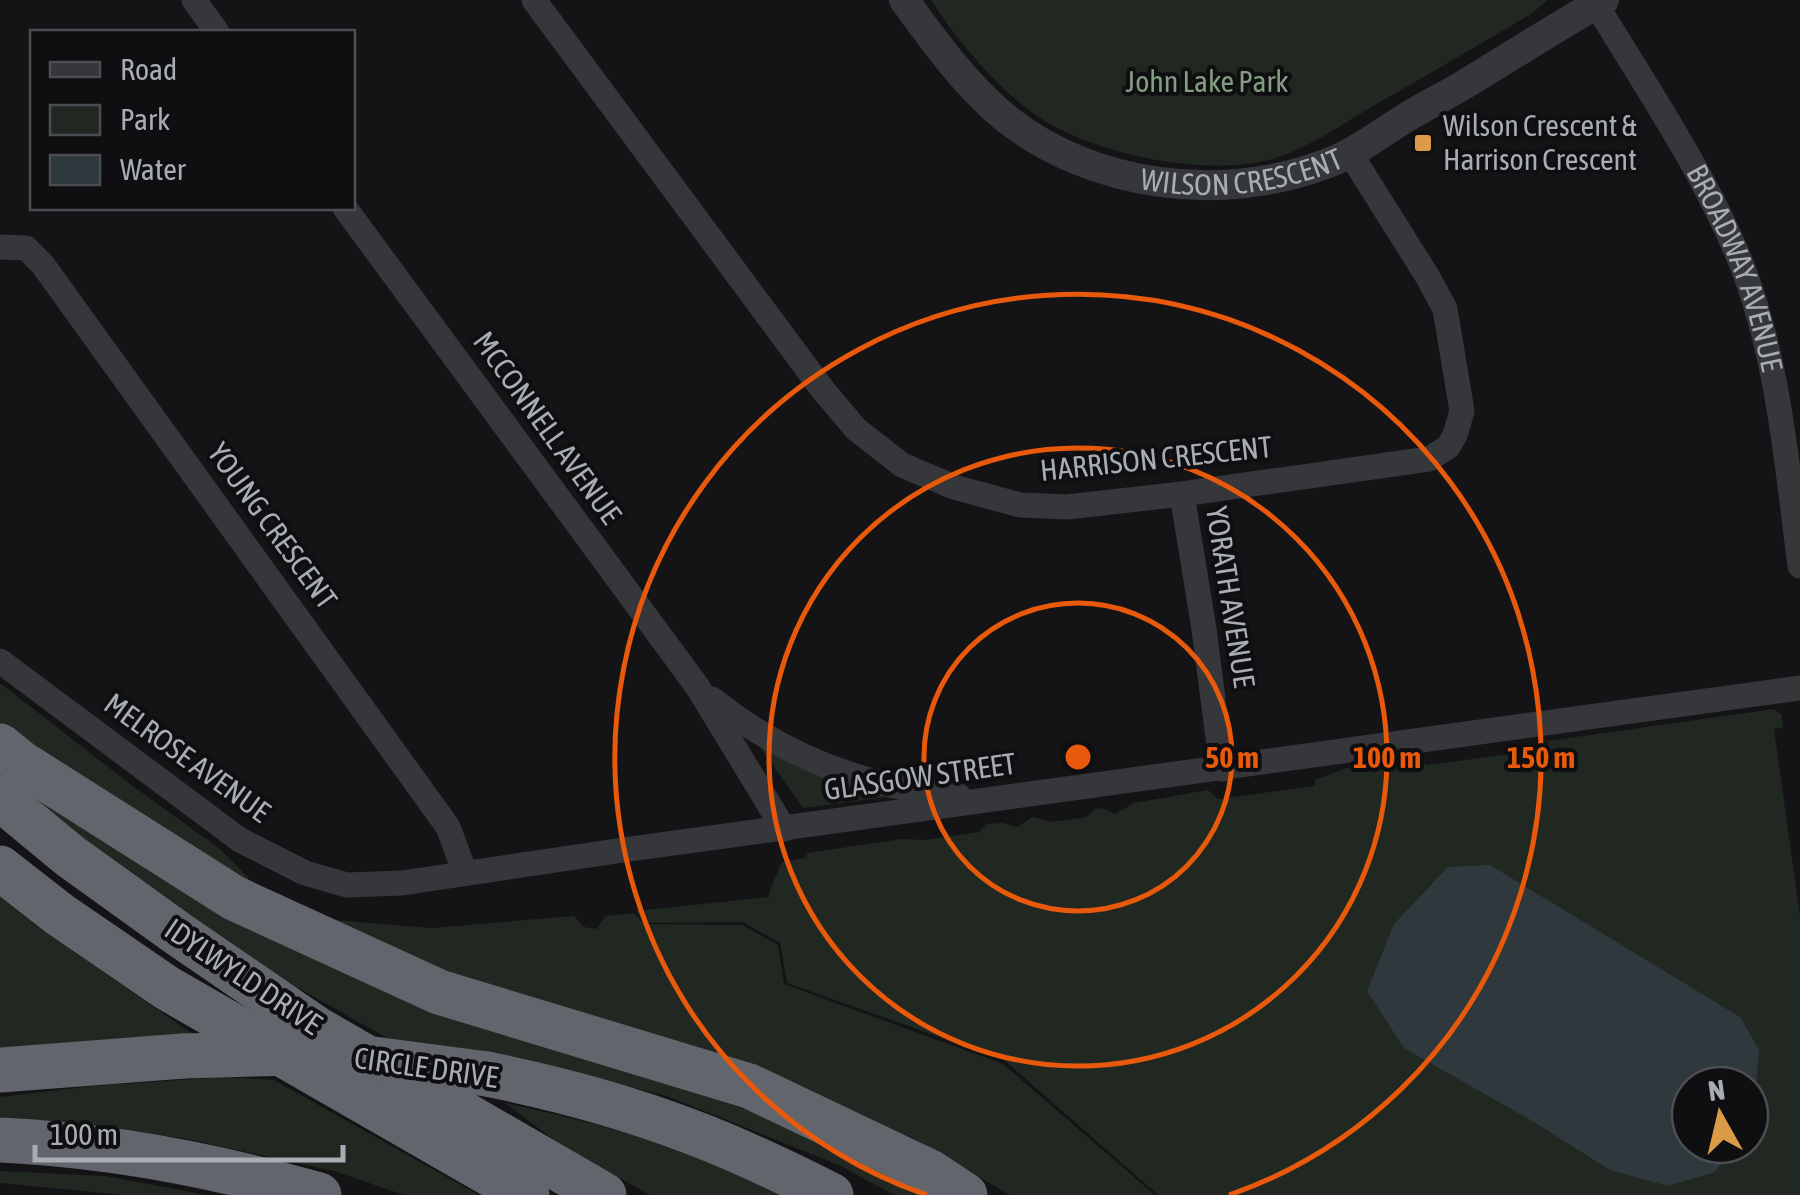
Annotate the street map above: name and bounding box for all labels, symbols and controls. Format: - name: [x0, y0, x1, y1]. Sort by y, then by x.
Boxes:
- legend: [30, 30, 355, 210]
- text: Road: [120, 52, 177, 86]
- park label: John Lake Park: [1126, 64, 1288, 98]
- text: Park: [120, 102, 170, 136]
- place label: Wilson Crescent & Harrison Crescent: [1443, 108, 1638, 176]
- marker: Wilson Crescent & Harrison Crescent: [1412, 132, 1434, 154]
- street label: WILSON CRESCENT: [1138, 141, 1347, 201]
- text: Water: [120, 152, 187, 186]
- street label: BROADWAY AVENUE: [1680, 158, 1790, 374]
- street label: MCCONNELL AVENUE: [467, 325, 629, 530]
- street label: HARRISON CRESCENT: [1038, 429, 1273, 487]
- street label: YOUNG CRESCENT: [201, 436, 344, 615]
- street label: YORATH AVENUE: [1200, 504, 1262, 690]
- street label: MELROSE AVENUE: [98, 686, 277, 829]
- centre of rings: [1060, 739, 1096, 775]
- text: 50 m: [1205, 740, 1259, 774]
- text: 100 m: [1353, 740, 1421, 774]
- text: 150 m: [1507, 740, 1575, 774]
- street label: GLASGOW STREET: [822, 746, 1018, 806]
- street label: IDYLWYLD DRIVE: [159, 911, 328, 1041]
- street label: CIRCLE DRIVE: [352, 1040, 500, 1094]
- north arrow: [1670, 1065, 1770, 1165]
- text: N: [1706, 1073, 1727, 1107]
- scale bar: [35, 1100, 342, 1162]
- text: 100 m: [50, 1117, 118, 1151]

